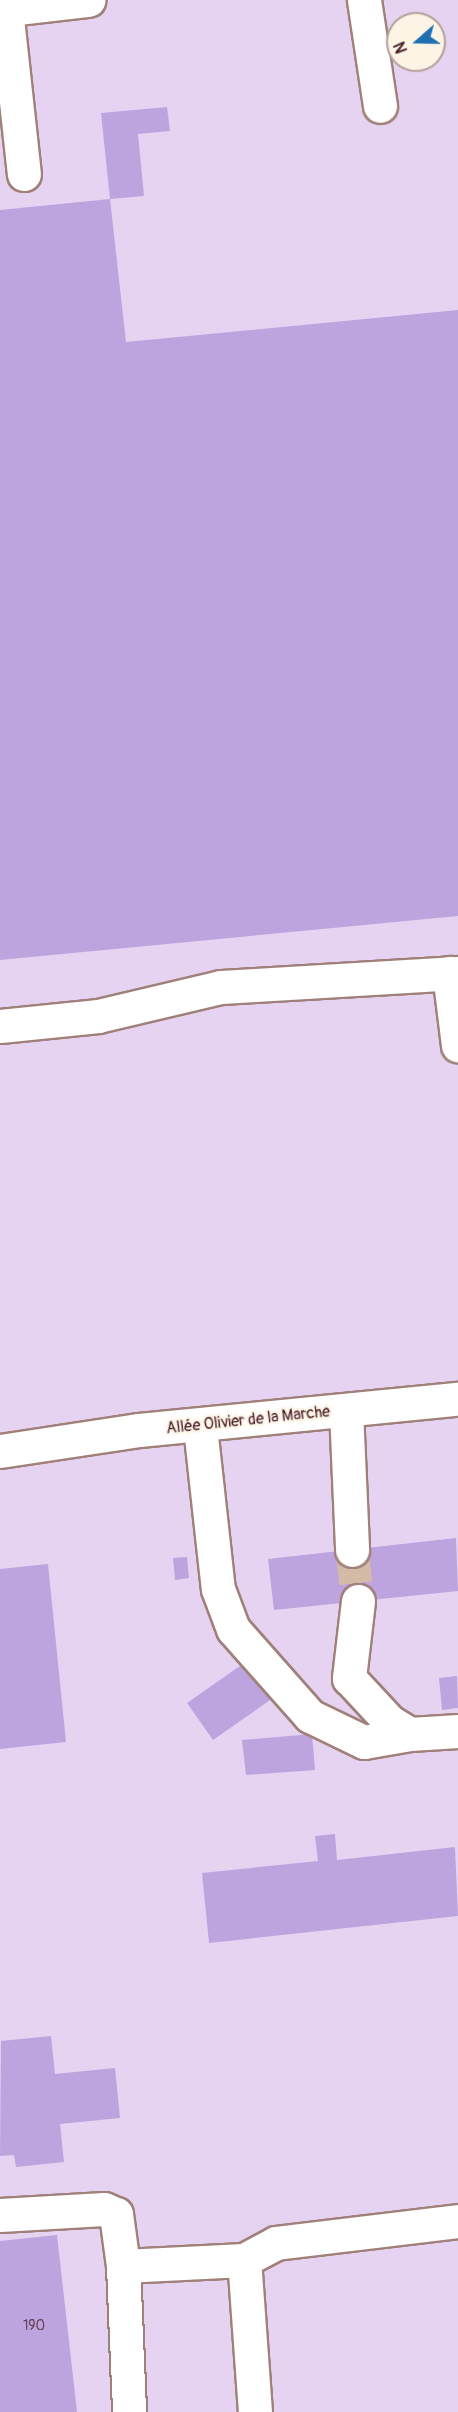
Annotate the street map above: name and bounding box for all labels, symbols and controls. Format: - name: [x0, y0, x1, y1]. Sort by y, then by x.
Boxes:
- north arrow: [386, 12, 446, 72]
- text: N: [390, 39, 412, 56]
- street label: Allée Olivier de la Marche: [165, 1402, 331, 1438]
- house number: 190: [23, 2318, 45, 2334]

